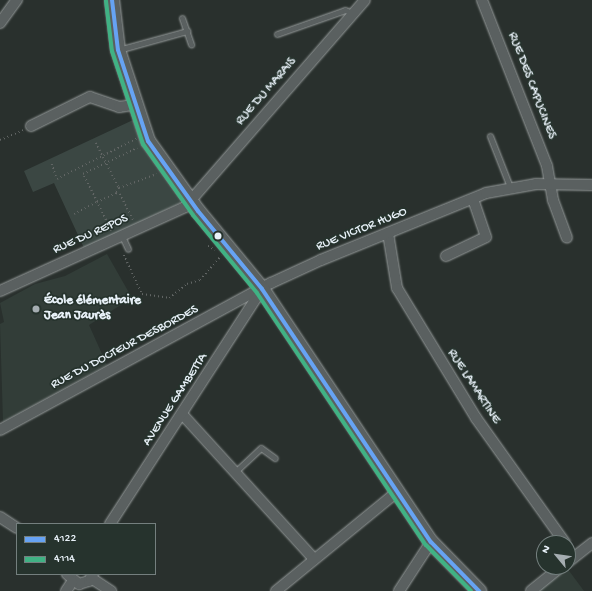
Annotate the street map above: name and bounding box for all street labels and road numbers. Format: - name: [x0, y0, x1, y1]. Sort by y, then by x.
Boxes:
- street label: RUE DES CAPUCINES: [503, 30, 559, 142]
- street label: RUE DU MARAIS: [233, 55, 301, 129]
- street label: RUE VICTOR HUGO: [314, 205, 410, 255]
- street label: RUE DU REPOS: [51, 212, 131, 258]
- street label: RUE DU DOCTEUR DESBORDES: [49, 302, 201, 394]
- street label: RUE LAMARTINE: [443, 347, 503, 427]
- street label: AVENUE GAMBETTA: [140, 351, 212, 449]

